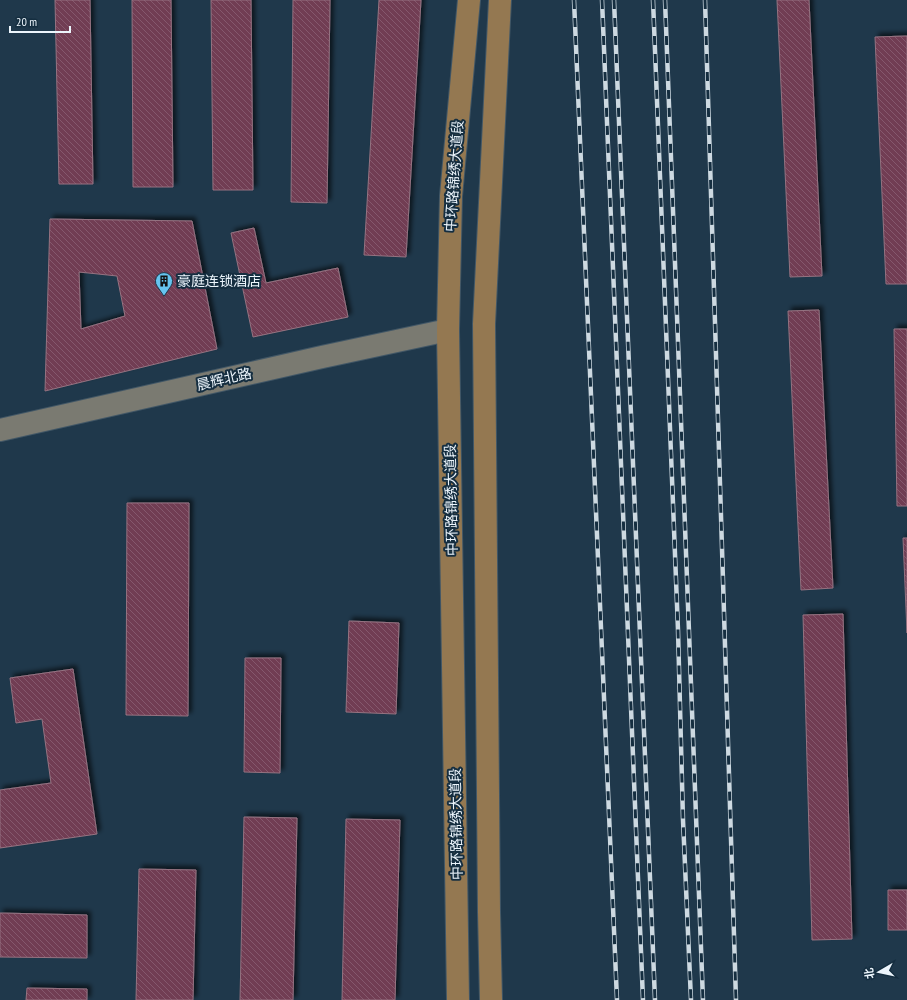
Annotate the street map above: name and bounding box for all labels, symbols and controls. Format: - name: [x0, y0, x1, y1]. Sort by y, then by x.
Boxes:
- scale bar: [10, 8, 70, 34]
- text: 20 m: [16, 14, 37, 29]
- street label: 中环路锦绣大道段: [441, 120, 467, 232]
- building icon: 豪庭连锁酒店: [154, 271, 174, 296]
- place label: 豪庭连锁酒店: [177, 272, 261, 290]
- street label: 晨辉北路: [195, 364, 253, 394]
- street label: 中环路锦绣大道段: [441, 444, 461, 556]
- street label: 中环路锦绣大道段: [446, 768, 466, 880]
- north arrow: [859, 952, 899, 992]
- text: 北: [861, 967, 877, 980]

